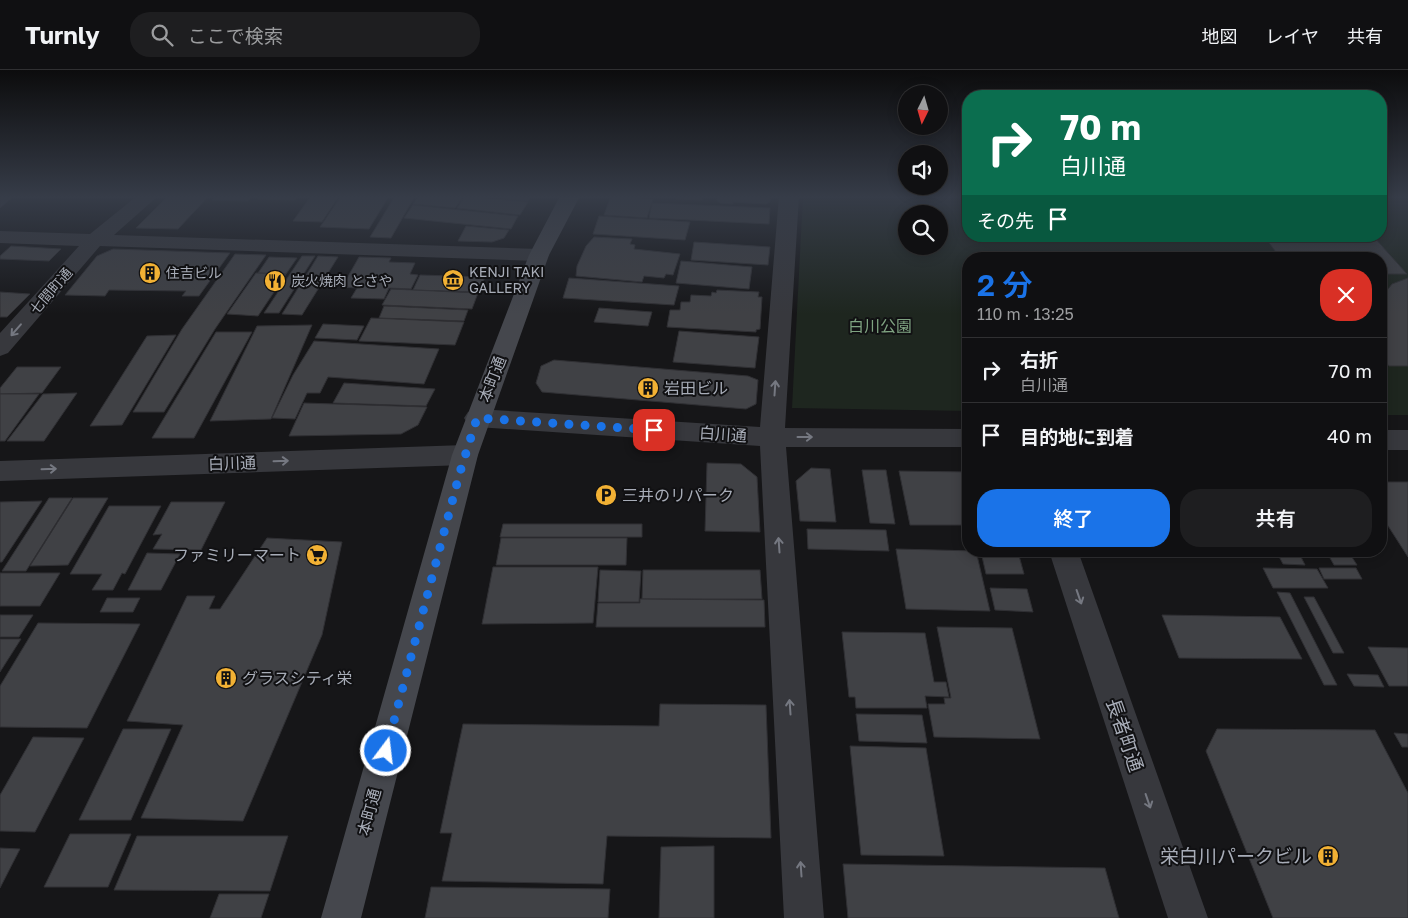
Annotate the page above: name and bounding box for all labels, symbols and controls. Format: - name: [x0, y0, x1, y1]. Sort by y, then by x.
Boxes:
- search box: [130, 12, 480, 57]
- text: Turnly: [25, 20, 100, 49]
- icon: search: [148, 21, 176, 49]
- text: ここで検索: [188, 24, 283, 47]
- text: 地図: [1202, 25, 1238, 47]
- text: レイヤ: [1266, 25, 1319, 47]
- text: 共有: [1347, 25, 1383, 47]
- north arrow: [898, 85, 948, 135]
- map controls: [898, 85, 948, 255]
- text: 70 m: [1060, 106, 1141, 148]
- icon: right: [977, 110, 1042, 175]
- button: sound: [898, 145, 948, 195]
- text: 白川通: [1060, 152, 1126, 179]
- button: search: [898, 205, 948, 255]
- icon: arrive: [1044, 205, 1072, 233]
- text: その先: [977, 209, 1034, 232]
- building icon: 住吉ビル: [138, 261, 162, 285]
- place label: KENJI TAKI GALLERY: [469, 263, 545, 296]
- street label: 七間町通: [26, 264, 75, 317]
- place label: 住吉ビル: [166, 264, 222, 281]
- text: 2 分: [977, 267, 1032, 303]
- museum icon: KENJI TAKI GALLERY: [441, 268, 465, 292]
- restaurant icon: 炭火焼肉 とさや: [263, 269, 287, 293]
- button: close: [1320, 269, 1372, 321]
- place label: 炭火焼肉 とさや: [291, 272, 393, 289]
- text: 110 m · 13:25: [977, 304, 1074, 324]
- park label: 白川公園: [848, 316, 912, 336]
- one-way arrow: [11, 323, 22, 336]
- text: 右折: [1020, 348, 1058, 371]
- street label: 本町通: [474, 353, 510, 405]
- icon: right: [977, 356, 1005, 384]
- text: 70 m: [1329, 359, 1372, 382]
- text: 白川通: [1020, 375, 1068, 395]
- building icon: 岩田ビル: [636, 376, 660, 400]
- place label: 岩田ビル: [664, 378, 728, 398]
- one-way arrow: [771, 380, 780, 396]
- pin: [633, 409, 675, 451]
- icon: arrive: [640, 416, 668, 444]
- icon: arrive: [977, 421, 1005, 449]
- street label: 白川通: [698, 422, 748, 446]
- text: 40 m: [1327, 424, 1372, 447]
- text: 目的地に到着: [1020, 425, 1134, 448]
- one-way arrow: [797, 432, 813, 442]
- street label: 白川通: [208, 452, 256, 474]
- one-way arrow: [272, 456, 289, 466]
- one-way arrow: [40, 464, 56, 474]
- parking icon: 三井のリパーク: [594, 483, 618, 507]
- place label: 三井のリパーク: [622, 485, 734, 505]
- button: 終了: [977, 489, 1170, 547]
- button: 共有: [1180, 489, 1372, 547]
- one-way arrow: [774, 537, 784, 553]
- supermarket icon: ファミリーマート: [305, 543, 329, 567]
- place label: ファミリーマート: [173, 545, 301, 565]
- one-way arrow: [1074, 589, 1084, 605]
- building icon: グラスシティ栄: [214, 666, 238, 690]
- place label: グラスシティ栄: [242, 668, 353, 688]
- street label: 長者町通: [1102, 695, 1149, 775]
- one-way arrow: [785, 699, 795, 715]
- position arrow: [359, 724, 411, 776]
- street label: 本町通: [353, 786, 385, 838]
- one-way arrow: [1144, 793, 1153, 808]
- place label: 栄白川パークビル: [1160, 844, 1312, 867]
- building icon: 栄白川パークビル: [1316, 844, 1340, 868]
- one-way arrow: [796, 862, 805, 878]

